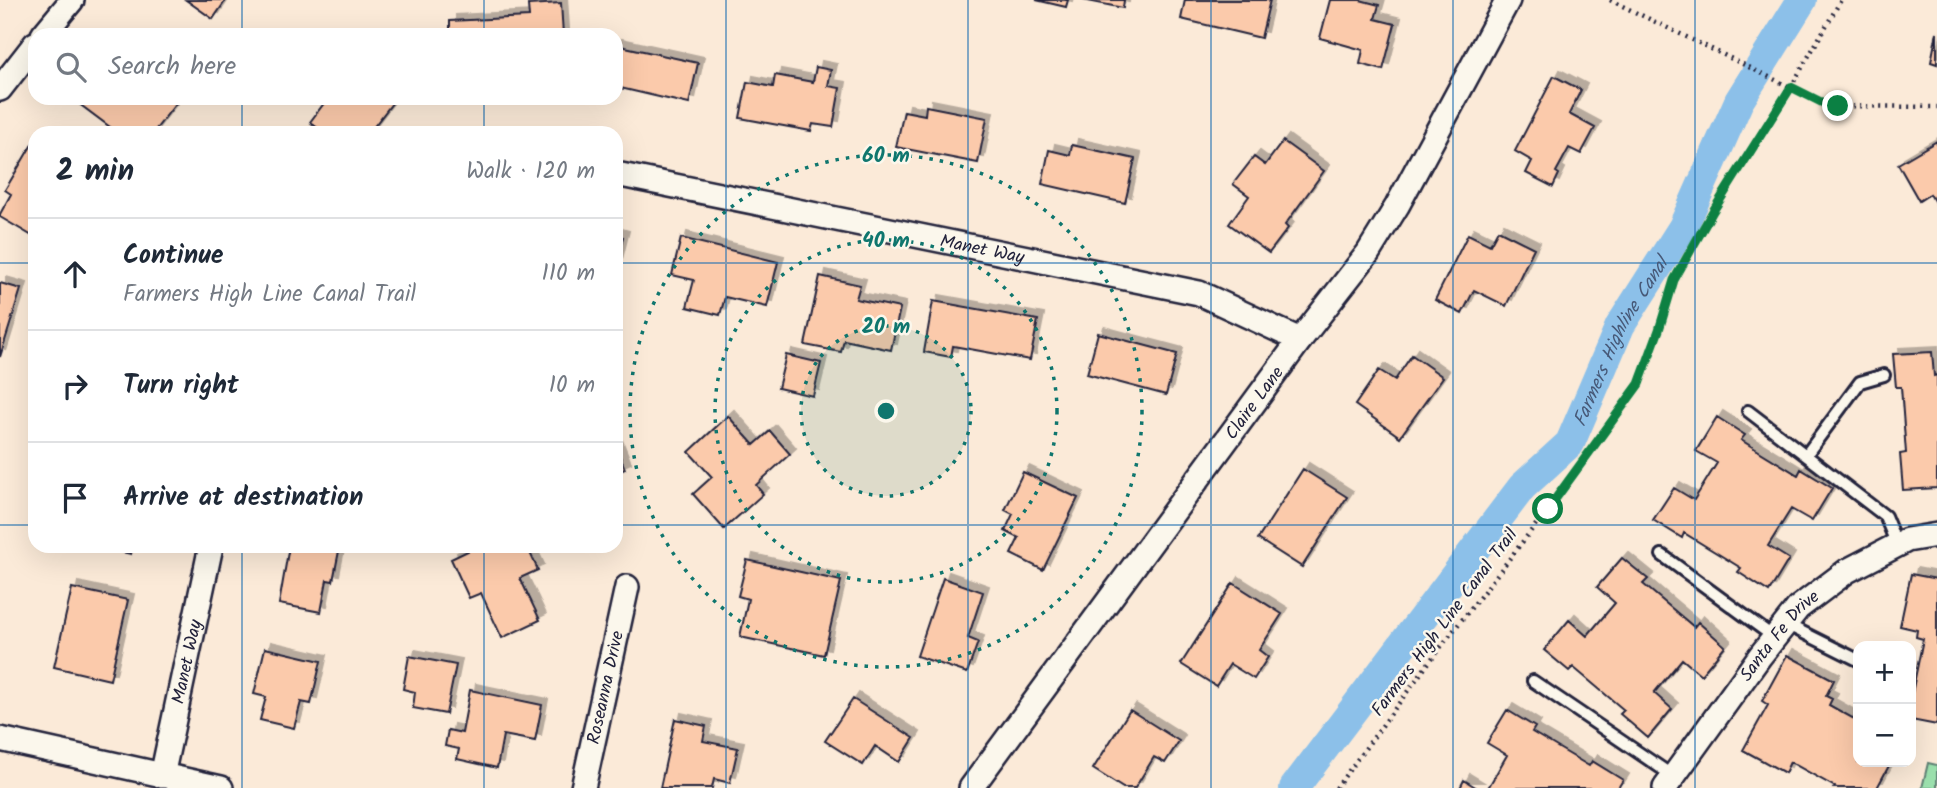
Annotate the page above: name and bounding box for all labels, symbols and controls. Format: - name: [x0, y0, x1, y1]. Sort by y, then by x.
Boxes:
- search box: [28, 28, 623, 105]
- text: Search here: [108, 46, 236, 88]
- icon: search: [52, 48, 90, 86]
- route end: [1822, 90, 1853, 121]
- text: 60 m: [862, 140, 910, 173]
- text: 2 min: [56, 148, 134, 196]
- text: Walk · 120 m: [466, 154, 595, 190]
- text: 40 m: [862, 225, 910, 258]
- street label: Manet Way: [937, 228, 1027, 273]
- text: Continue: [123, 235, 224, 277]
- water label: Farmers Highline Canal: [1566, 249, 1679, 431]
- icon: ahead: [56, 255, 94, 293]
- text: 110 m: [542, 256, 595, 292]
- text: Farmers High Line Canal Trail: [123, 277, 416, 313]
- text: 20 m: [862, 311, 910, 344]
- street label: Claire Lane: [1218, 361, 1292, 447]
- text: Turn right: [123, 365, 239, 407]
- icon: right: [56, 367, 94, 405]
- text: 10 m: [549, 368, 595, 404]
- centre of rings: [874, 399, 898, 423]
- text: Arrive at destination: [123, 477, 363, 519]
- icon: arrive: [56, 479, 94, 517]
- route start: [1532, 493, 1563, 524]
- street label: Farmers High Line Canal Trail: [1365, 522, 1526, 723]
- street label: Santa Fe Drive: [1733, 583, 1826, 688]
- street label: Manet Way: [165, 616, 211, 707]
- street label: Roseanna Drive: [580, 628, 633, 747]
- map controls: [1853, 641, 1916, 767]
- button: +: [1853, 641, 1916, 704]
- button: −: [1853, 704, 1916, 767]

